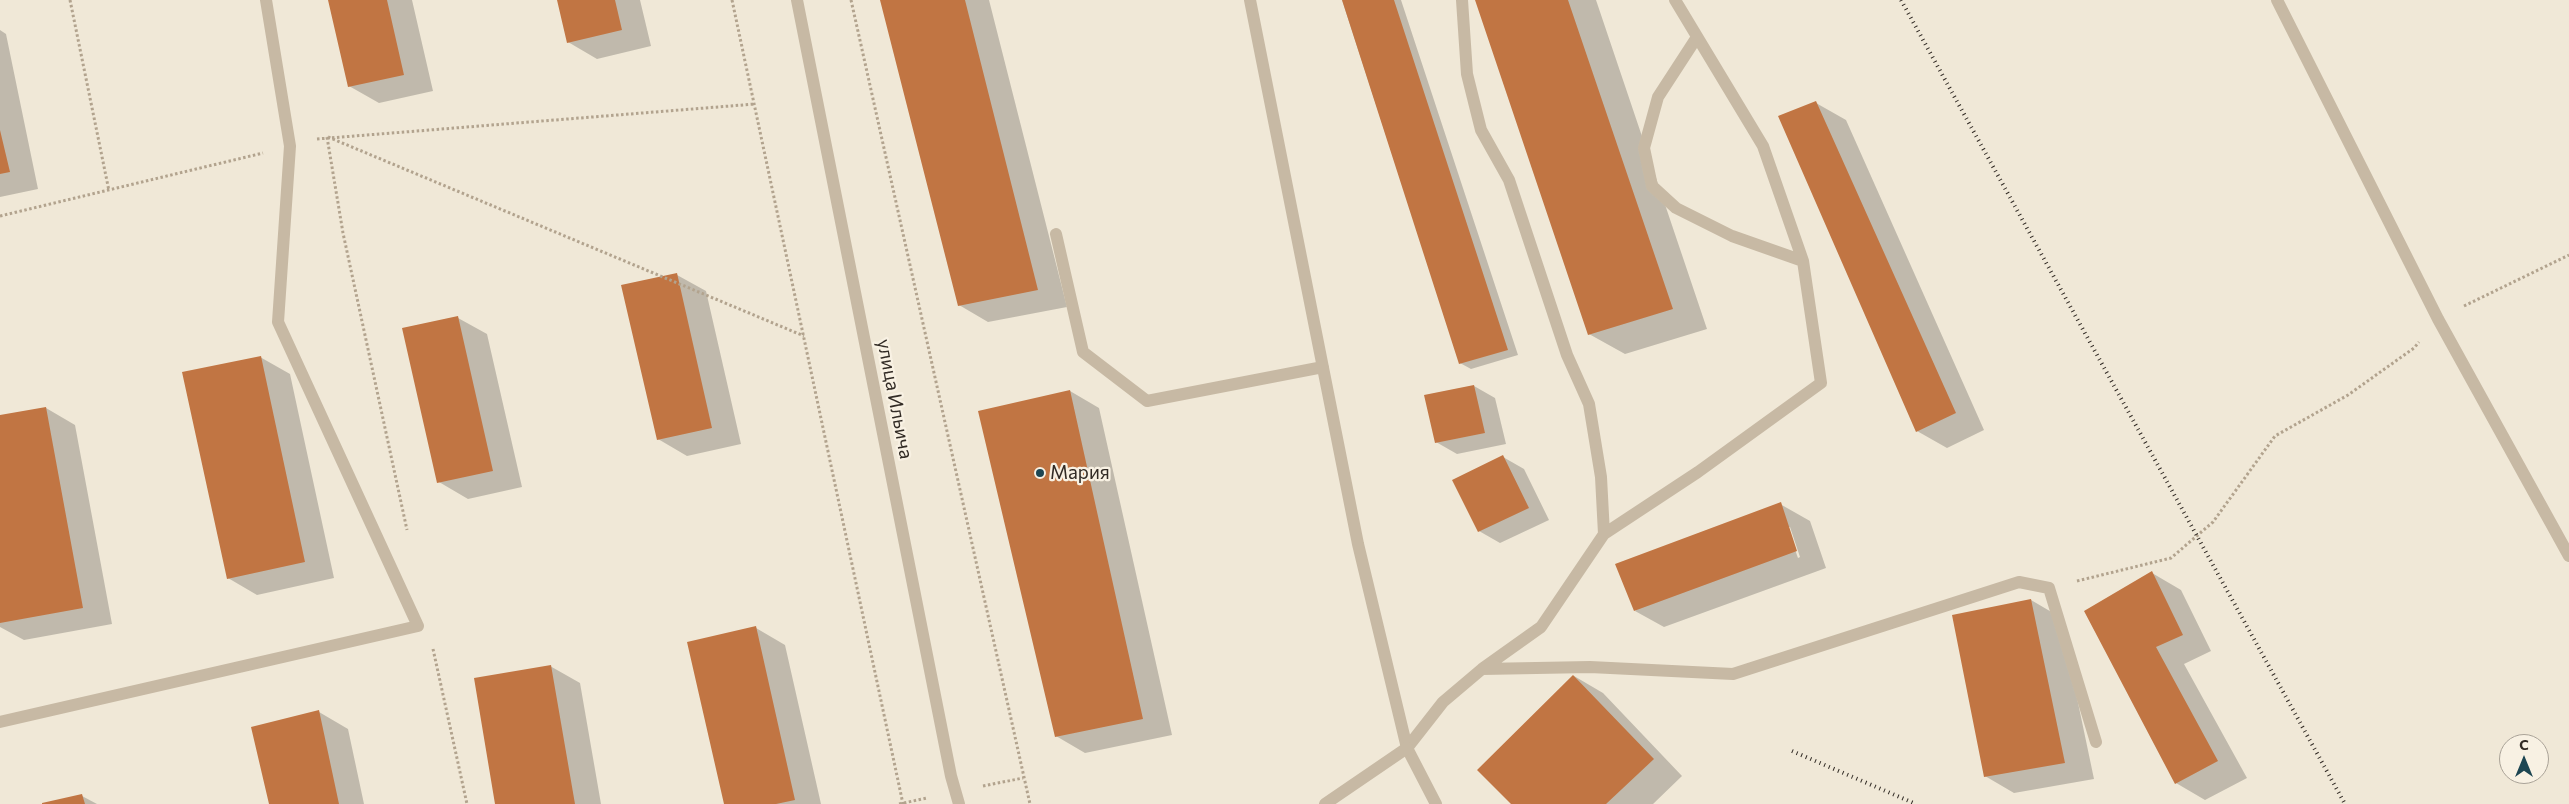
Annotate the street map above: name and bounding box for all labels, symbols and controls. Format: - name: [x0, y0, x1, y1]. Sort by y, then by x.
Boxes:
- street label: улица Ильича: [872, 337, 918, 461]
- place label: Мария: [1050, 462, 1110, 484]
- marker: Мария: [1034, 467, 1046, 479]
- north arrow: [2499, 734, 2549, 784]
- text: С: [2519, 736, 2529, 753]

